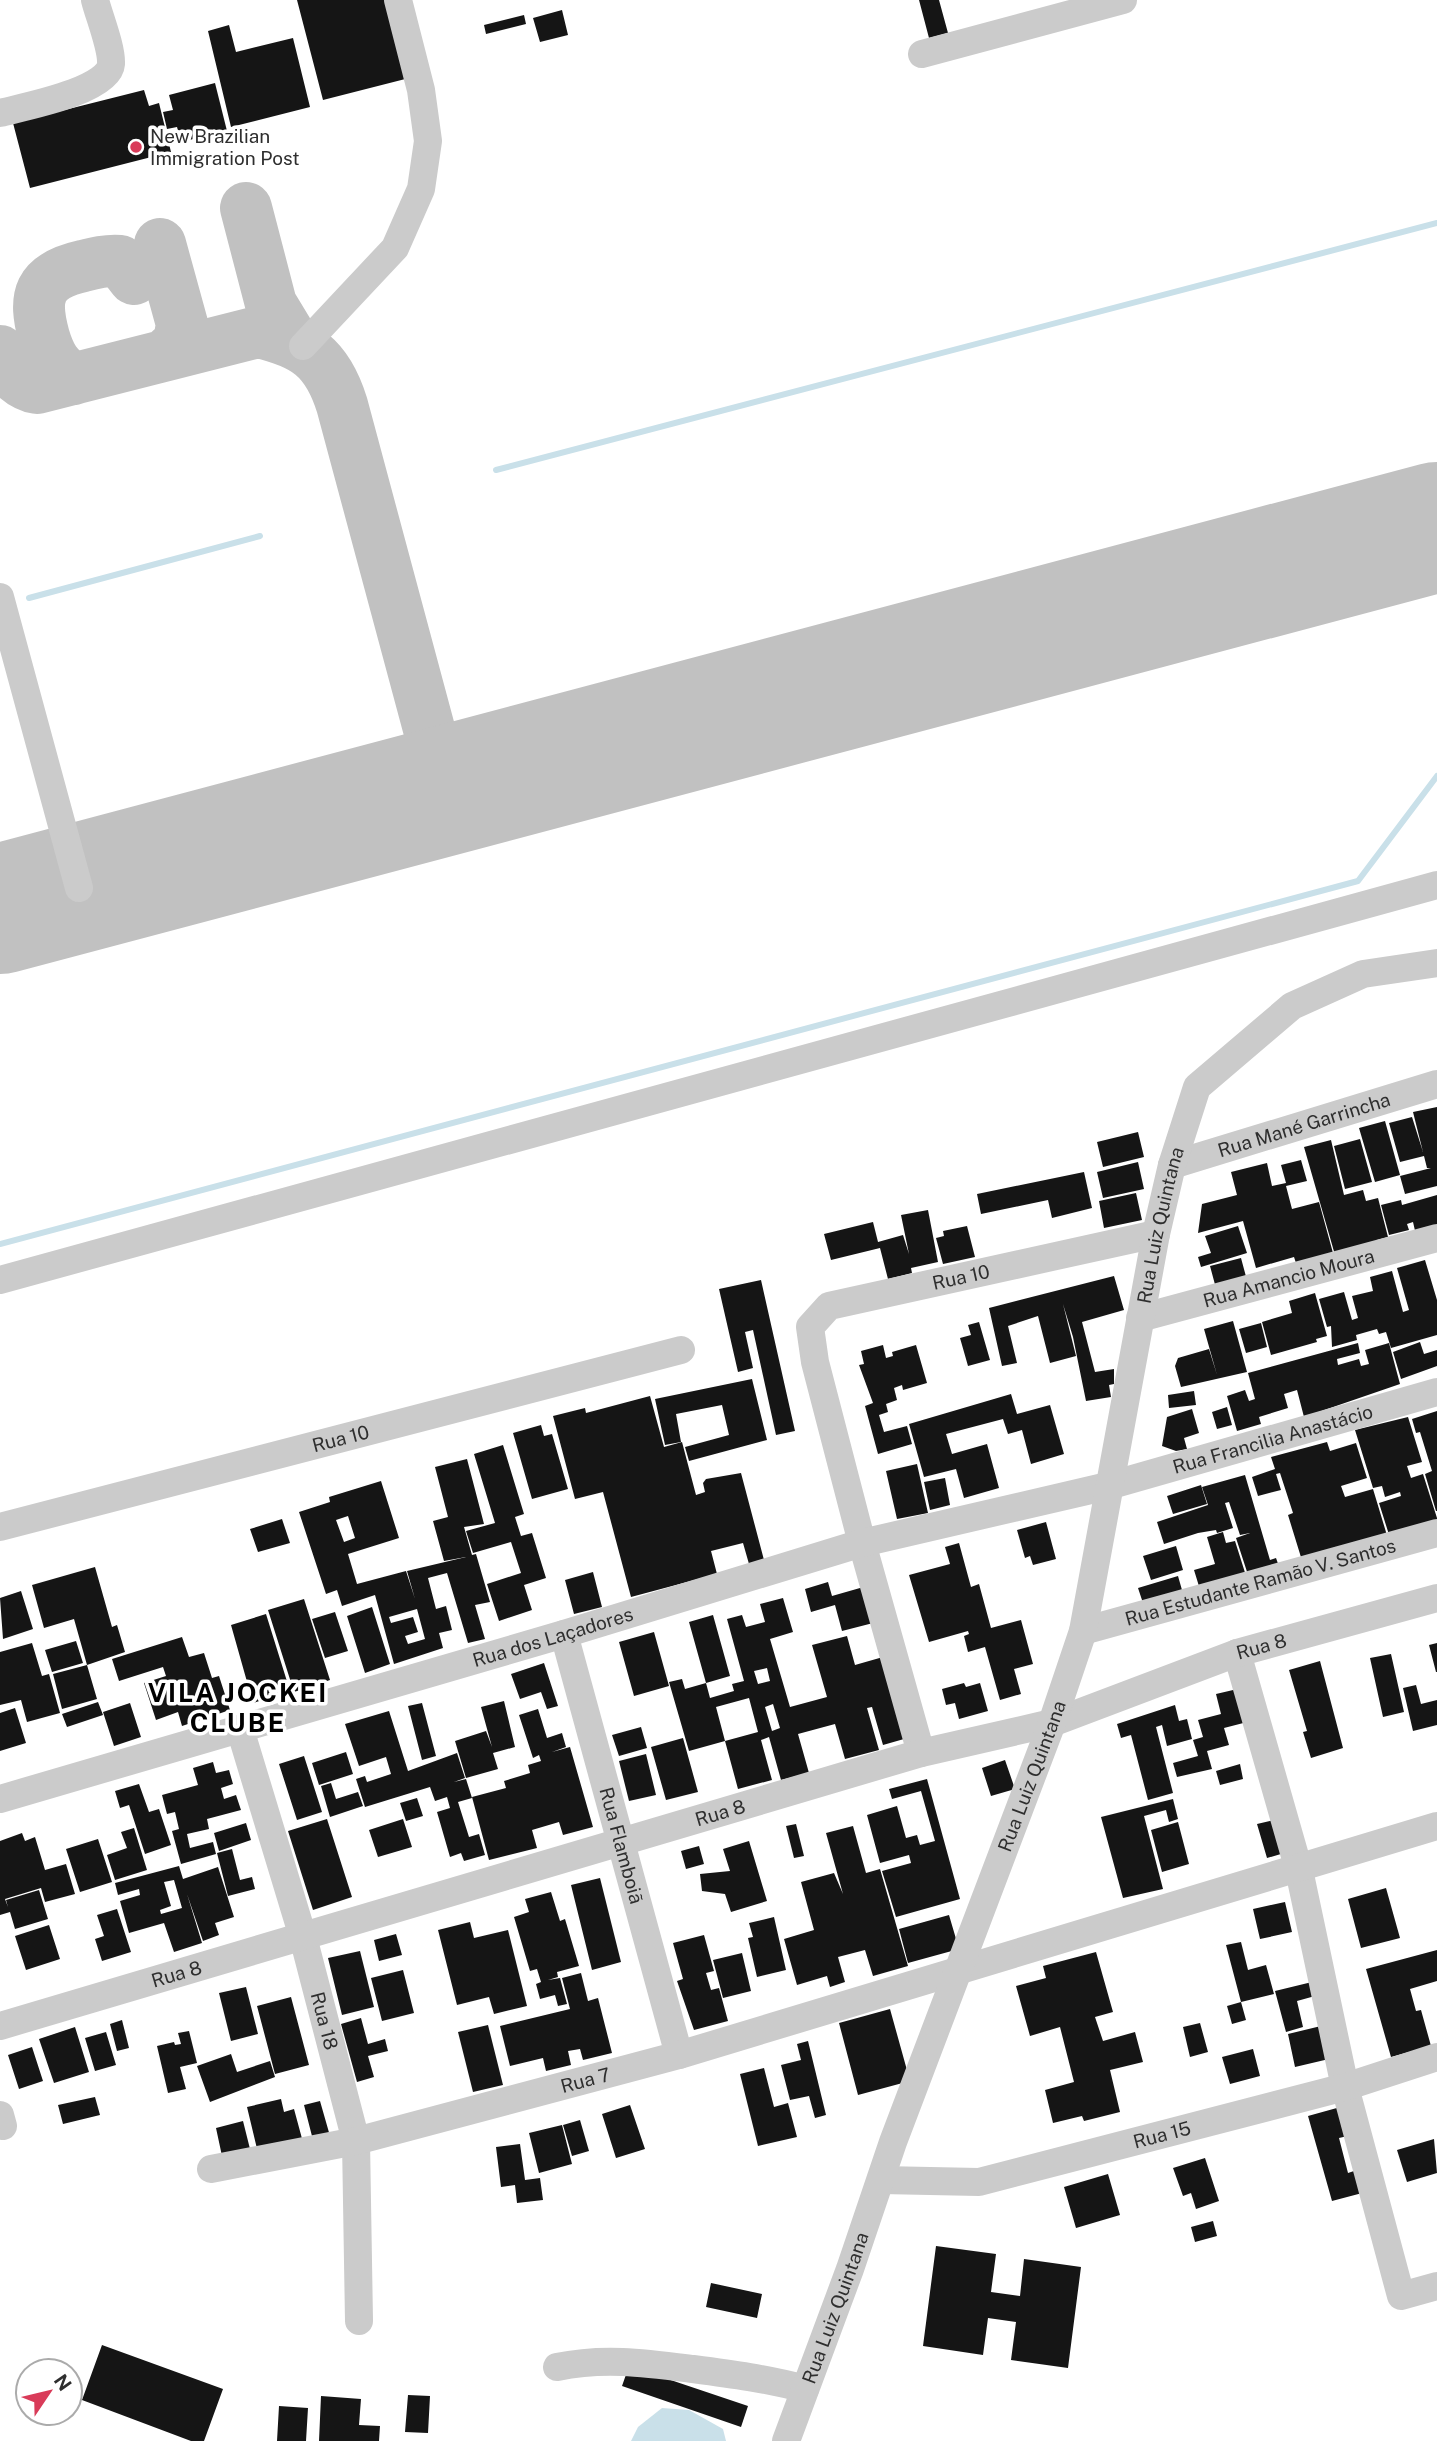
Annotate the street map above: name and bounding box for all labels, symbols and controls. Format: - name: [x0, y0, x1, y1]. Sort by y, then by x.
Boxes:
- place label: New Brazilian Immigration Post: [150, 125, 300, 169]
- marker: New Brazilian Immigration Post: [128, 139, 144, 155]
- street label: Rua Mané Garrincha: [1215, 1088, 1393, 1161]
- street label: Rua Luiz Quintana: [1132, 1144, 1188, 1305]
- street label: Rua Amancio Moura: [1201, 1244, 1377, 1312]
- street label: Rua 10: [930, 1260, 992, 1294]
- street label: Rua Francilia Anastácio: [1170, 1400, 1375, 1478]
- street label: Rua 10: [310, 1420, 372, 1456]
- street label: Rua Estudante Ramão V. Santos: [1123, 1534, 1398, 1630]
- street label: Rua dos Laçadores: [470, 1603, 636, 1671]
- street label: Rua 8: [1234, 1629, 1289, 1664]
- district label: VILA JOCKEI CLUBE: [148, 1677, 328, 1738]
- street label: Rua Luiz Quintana: [993, 1698, 1070, 1855]
- street label: Rua Flamboiã: [595, 1784, 648, 1906]
- street label: Rua 8: [692, 1795, 748, 1830]
- street label: Rua 8: [149, 1956, 204, 1992]
- street label: Rua 18: [307, 1990, 343, 2052]
- street label: Rua 7: [558, 2063, 612, 2097]
- street label: Rua 15: [1131, 2116, 1193, 2153]
- street label: Rua Luiz Quintana: [797, 2229, 873, 2387]
- north arrow: [14, 2357, 84, 2427]
- text: N: [50, 2370, 76, 2395]

